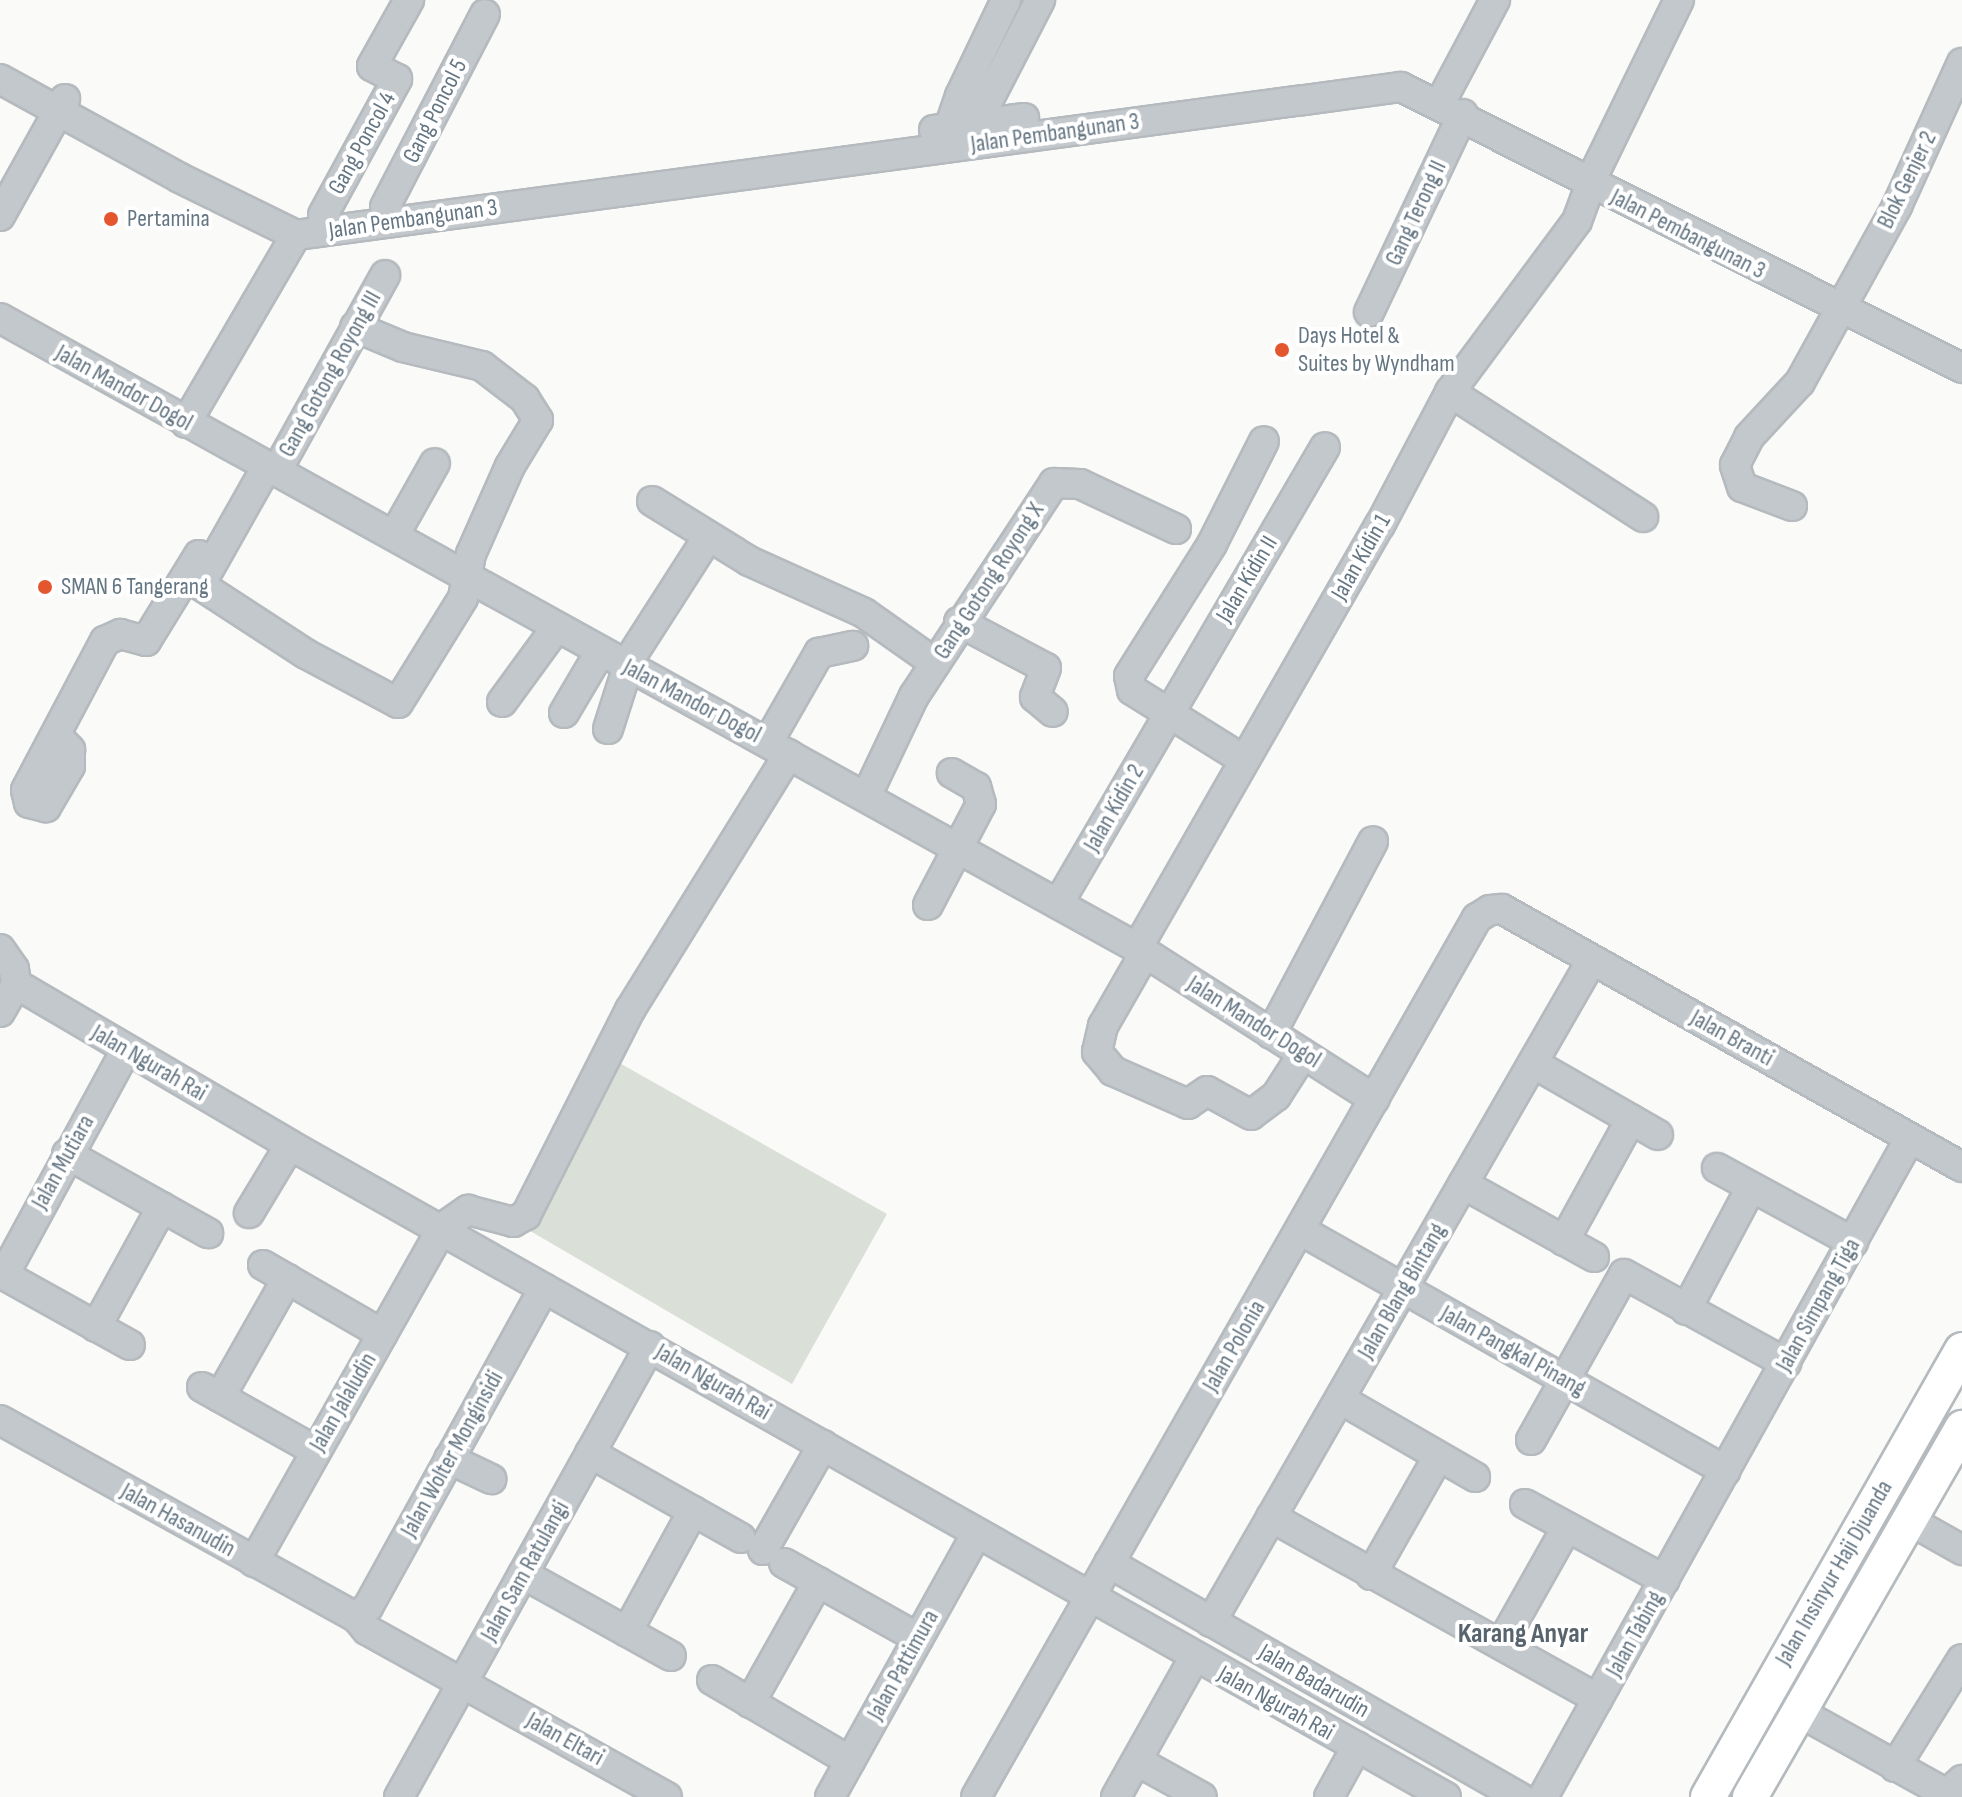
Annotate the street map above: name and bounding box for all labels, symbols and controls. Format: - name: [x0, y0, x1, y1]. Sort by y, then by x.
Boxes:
- street label: Gang Poncol 5: [397, 54, 473, 168]
- street label: Gang Poncol 4: [322, 87, 402, 199]
- street label: Jalan Pembangunan 3: [969, 107, 1141, 159]
- street label: Blok Genjer 2: [1871, 127, 1943, 233]
- street label: Gang Terong II: [1379, 156, 1453, 270]
- street label: Jalan Pembangunan 3: [1606, 183, 1770, 285]
- street label: Jalan Pembangunan 3: [327, 193, 499, 245]
- place label: Pertamina: [127, 205, 210, 233]
- marker: Pertamina: [102, 210, 120, 228]
- street label: Gang Gotong Royong III: [272, 286, 388, 462]
- place label: Days Hotel & Suites by Wyndham: [1298, 322, 1455, 378]
- street label: Jalan Mandor Dogol: [51, 339, 197, 437]
- marker: Days Hotel & Suites by Wyndham: [1273, 341, 1291, 359]
- street label: Gang Gotong Royong X: [928, 497, 1050, 665]
- street label: Jalan Kidin 1: [1325, 509, 1397, 605]
- street label: Jalan Kidin II: [1210, 531, 1284, 627]
- place label: SMAN 6 Tangerang: [61, 573, 209, 601]
- marker: SMAN 6 Tangerang: [36, 578, 54, 596]
- street label: Jalan Mandor Dogol: [618, 653, 766, 749]
- street label: Jalan Kidin 2: [1078, 759, 1150, 857]
- street label: Jalan Mandor Dogol: [1182, 970, 1326, 1074]
- street label: Jalan Branti: [1685, 1003, 1779, 1073]
- street label: Jalan Ngurah Rai: [86, 1019, 212, 1107]
- street label: Jalan Mutiara: [25, 1110, 101, 1214]
- street label: Jalan Blang Bintang: [1352, 1218, 1452, 1364]
- street label: Jalan Simpang Tiga: [1770, 1233, 1866, 1377]
- street label: Jalan Polonia: [1196, 1295, 1272, 1397]
- street label: Jalan Pangkal Pinang: [1435, 1299, 1591, 1403]
- street label: Jalan Ngurah Rai: [650, 1338, 776, 1426]
- street label: Jalan Jalaludin: [303, 1348, 383, 1456]
- street label: Jalan Wolter Monginsidi: [394, 1366, 510, 1542]
- street label: Jalan Insinyur Haji Djuanda: [1769, 1475, 1899, 1671]
- street label: Jalan Hasanudin: [116, 1477, 240, 1563]
- street label: Jalan Sam Ratulangi: [475, 1496, 575, 1646]
- street label: Jalan Tabing: [1600, 1586, 1670, 1682]
- street label: Jalan Pattimura: [861, 1605, 945, 1725]
- district label: Karang Anyar: [1458, 1617, 1588, 1651]
- street label: Jalan Badarudin: [1254, 1638, 1374, 1724]
- street label: Jalan Ngurah Rai: [1213, 1659, 1339, 1747]
- street label: Jalan Eltari: [521, 1706, 609, 1772]

